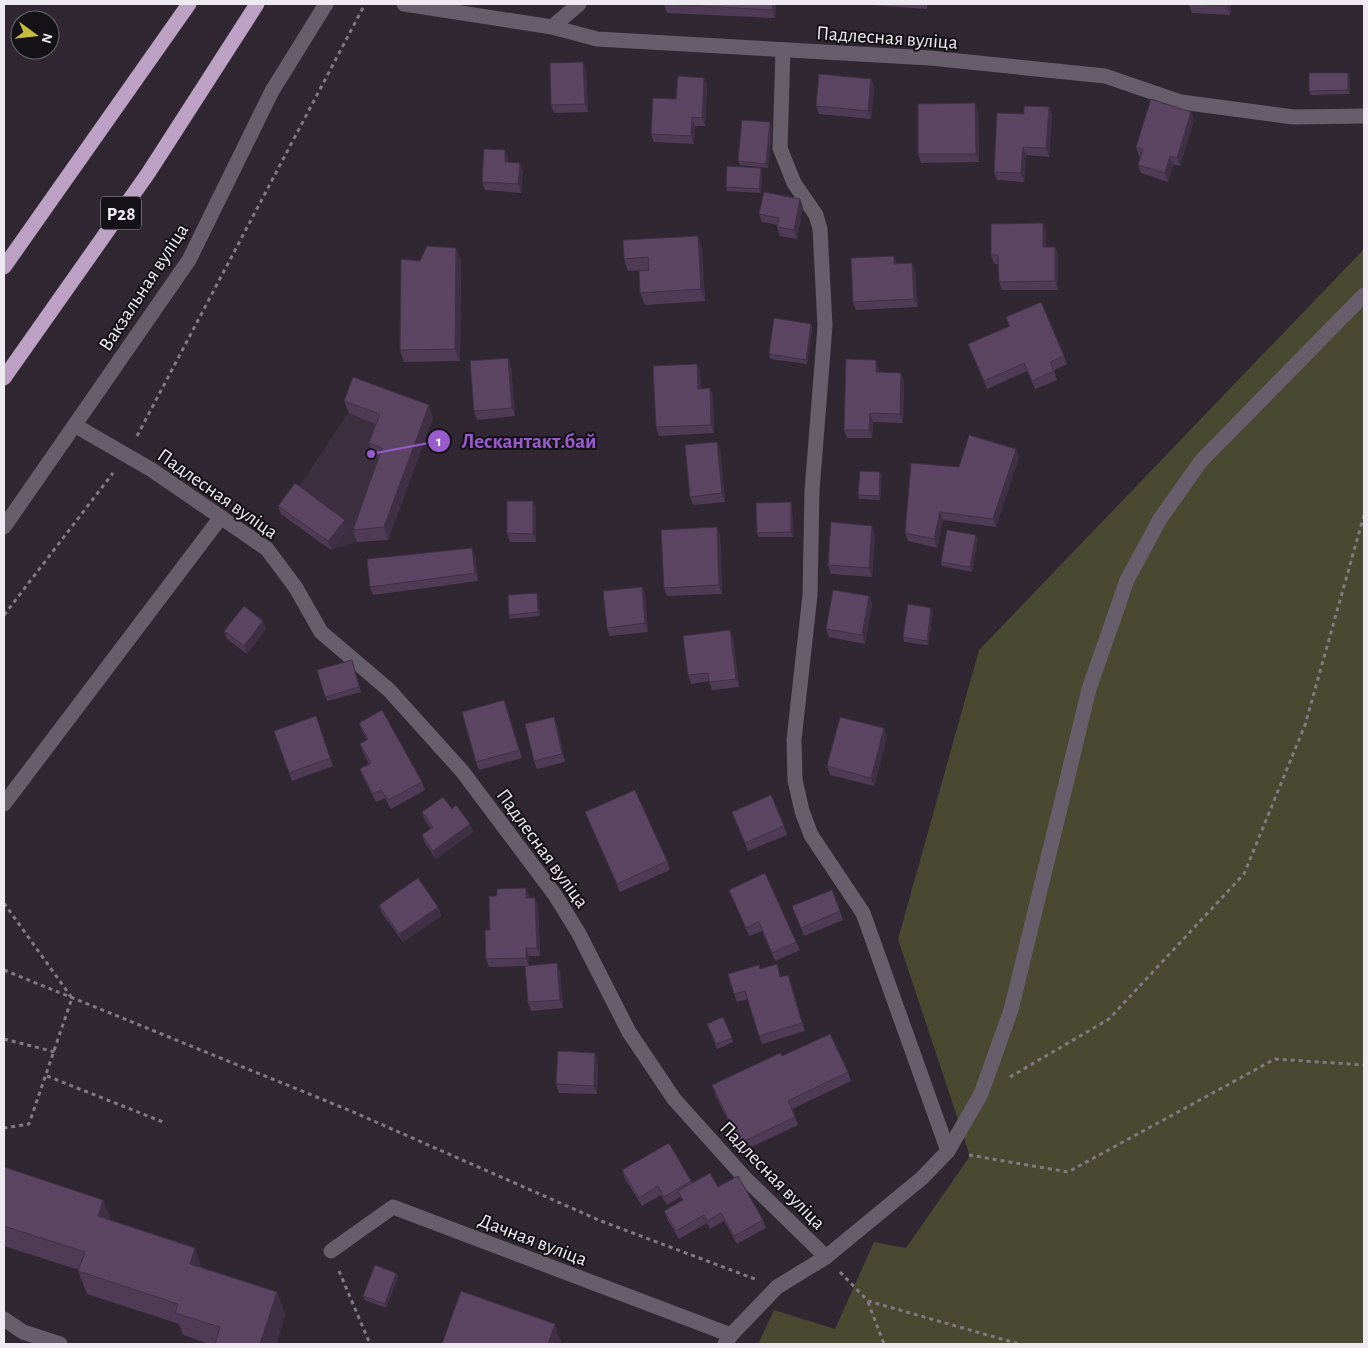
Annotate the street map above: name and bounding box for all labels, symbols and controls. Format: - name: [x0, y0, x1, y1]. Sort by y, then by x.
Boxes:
- north arrow: [10, 10, 60, 60]
- street label: Падлесная вуліца: [815, 23, 958, 53]
- text: N: [39, 32, 55, 45]
- road number: Р28: [101, 197, 141, 230]
- street label: Вакзальная вуліца: [95, 220, 192, 355]
- callout: Лескантакт.бай: [427, 423, 607, 459]
- text: Лескантакт.бай: [462, 431, 597, 452]
- text: 1: [436, 434, 442, 449]
- street label: Падлесная вуліца: [154, 445, 281, 543]
- street label: Падлесная вуліца: [492, 785, 592, 912]
- street label: Падлесная вуліца: [716, 1118, 829, 1234]
- street label: Дачная вуліца: [476, 1210, 590, 1270]

